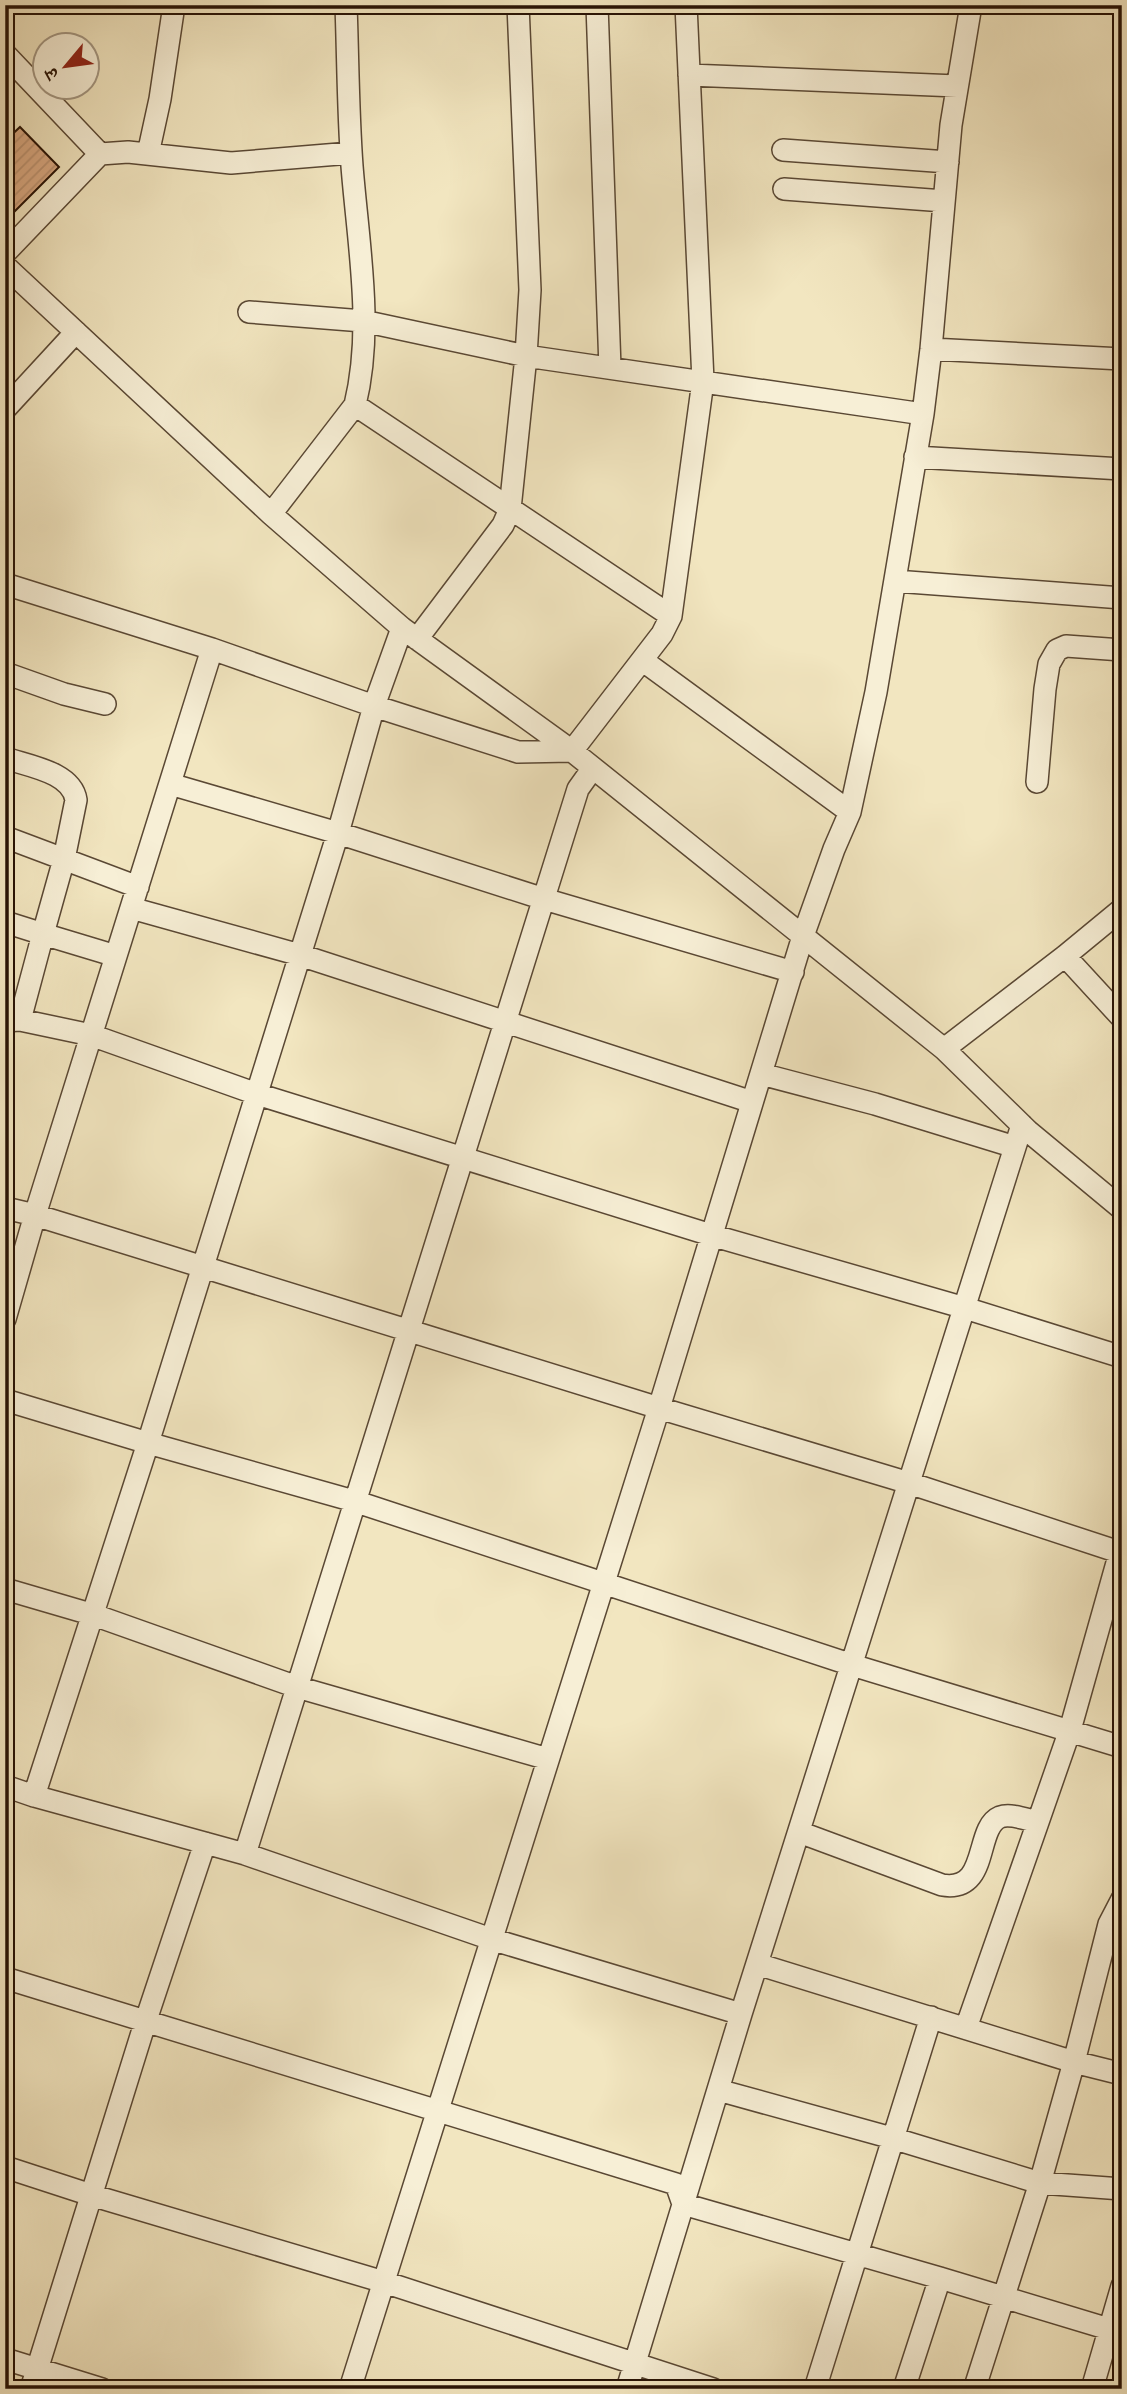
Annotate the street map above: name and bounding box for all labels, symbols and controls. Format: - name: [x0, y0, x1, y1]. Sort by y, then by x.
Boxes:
- north arrow: [32, 32, 102, 102]
- text: उ: [39, 63, 65, 86]

